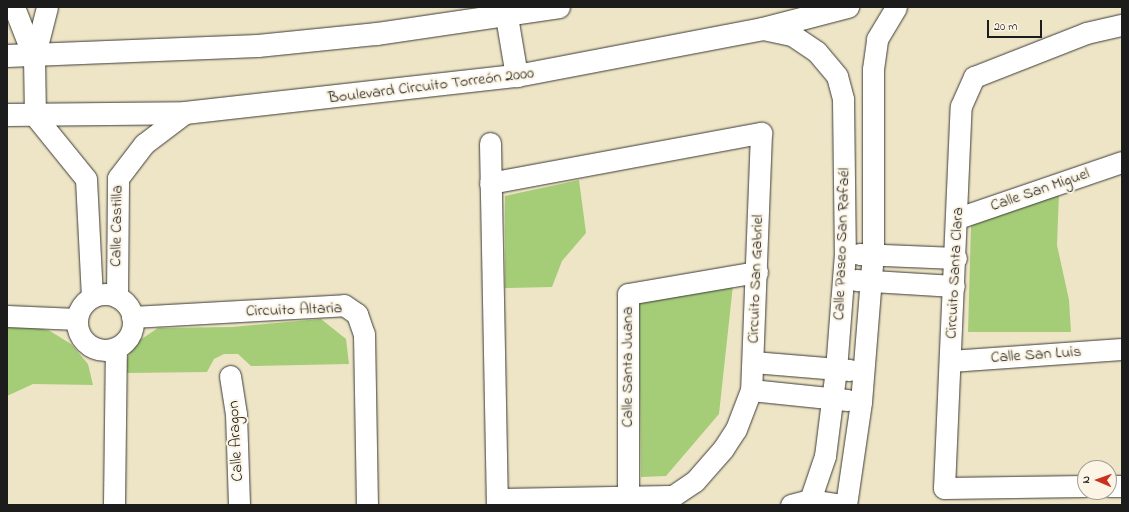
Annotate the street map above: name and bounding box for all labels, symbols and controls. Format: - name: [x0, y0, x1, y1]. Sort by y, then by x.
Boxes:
- scale bar: [989, 12, 1044, 38]
- text: 20 m: [994, 18, 1017, 36]
- street label: Boulevard Circuito Torreón 2000: [327, 64, 535, 108]
- street label: Calle San Miguel: [988, 164, 1092, 216]
- street label: Calle Paseo San Rafaél: [830, 167, 854, 321]
- street label: Calle Castilla: [107, 185, 127, 267]
- street label: Circuito Santa Clara: [942, 207, 968, 339]
- street label: Circuito San Gabriel: [744, 214, 768, 344]
- street label: Circuito Altaria: [245, 299, 343, 321]
- street label: Calle Santa Juana: [618, 307, 638, 427]
- street label: Calle San Luis: [990, 342, 1082, 368]
- street label: Calle Aragon: [224, 400, 248, 482]
- north arrow: [1077, 460, 1117, 500]
- text: N: [1078, 476, 1094, 484]

